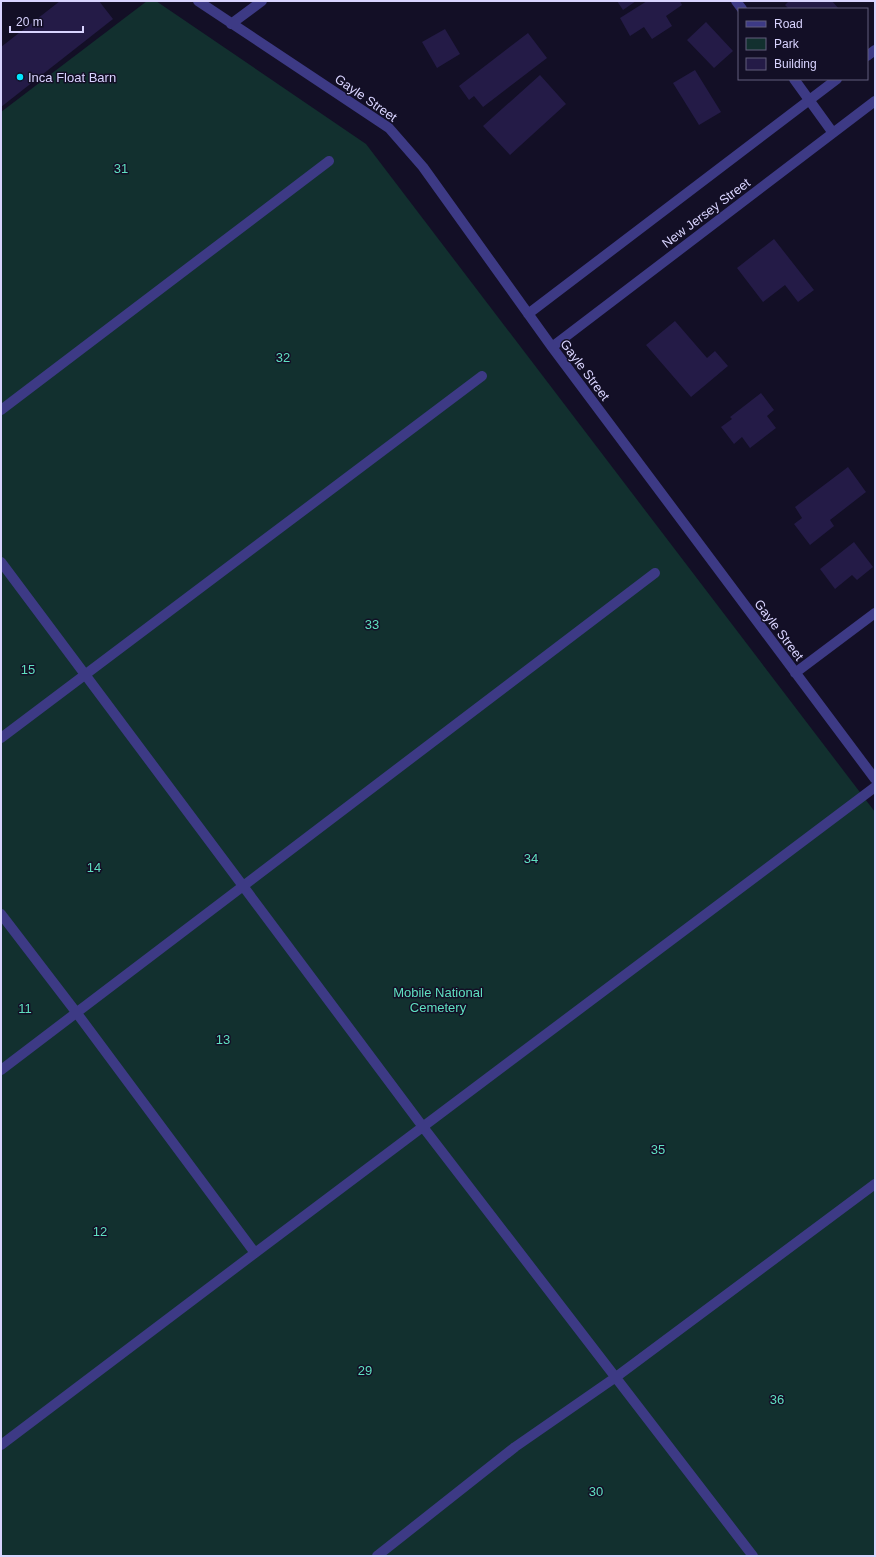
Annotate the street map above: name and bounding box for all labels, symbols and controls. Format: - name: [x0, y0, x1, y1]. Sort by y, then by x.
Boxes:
- scale bar: [10, 8, 83, 34]
- legend: [738, 8, 868, 80]
- text: 20 m: [16, 15, 43, 29]
- text: Road: [774, 17, 803, 31]
- text: Park: [774, 37, 800, 51]
- text: Building: [774, 57, 817, 71]
- place label: Inca Float Barn: [28, 70, 116, 85]
- street label: Gayle Street: [332, 71, 400, 125]
- marker: Inca Float Barn: [15, 72, 25, 82]
- park label: 31: [114, 161, 128, 176]
- street label: New Jersey Street: [659, 175, 753, 251]
- street label: Gayle Street: [557, 337, 613, 404]
- park label: 32: [276, 350, 290, 365]
- street label: Gayle Street: [751, 597, 807, 664]
- park label: 33: [365, 617, 379, 632]
- park label: 15: [21, 662, 35, 677]
- park label: 34: [524, 851, 538, 866]
- park label: 14: [87, 860, 101, 875]
- park label: Mobile National Cemetery: [393, 985, 483, 1015]
- park label: 11: [18, 1001, 32, 1016]
- park label: 13: [216, 1032, 230, 1047]
- park label: 35: [651, 1142, 665, 1157]
- park label: 12: [93, 1224, 107, 1239]
- park label: 29: [358, 1363, 372, 1378]
- park label: 36: [770, 1392, 784, 1407]
- park label: 30: [589, 1484, 603, 1499]

